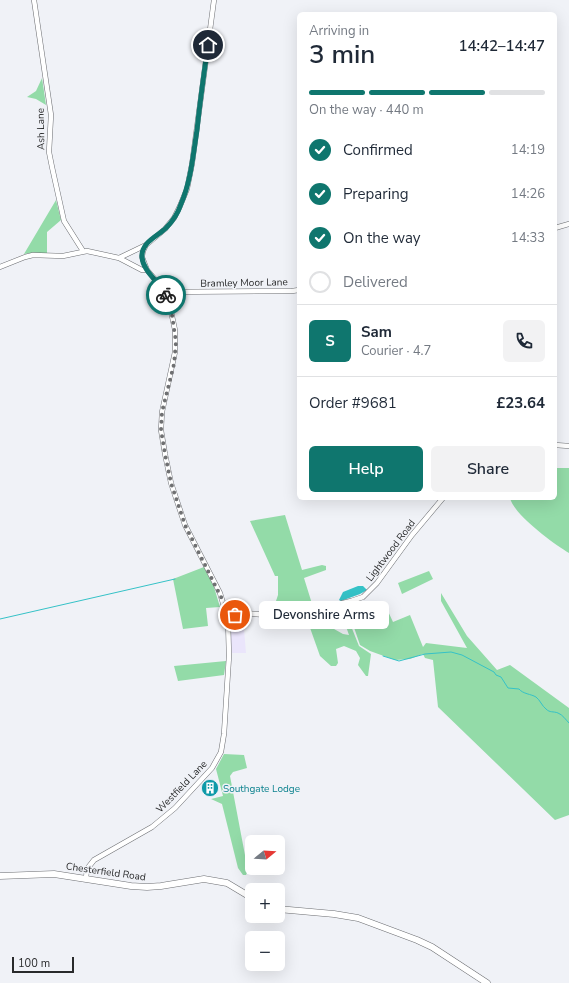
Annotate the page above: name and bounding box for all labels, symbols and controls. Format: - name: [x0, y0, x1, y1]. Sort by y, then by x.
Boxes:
- text: Arriving in: [309, 22, 369, 40]
- pin: [191, 28, 225, 62]
- icon: home: [197, 34, 219, 56]
- text: 14:42–14:47: [458, 36, 545, 56]
- text: 3 min: [309, 37, 375, 72]
- text: On the way · 440 m: [309, 101, 424, 119]
- street label: Ash Lane: [34, 108, 48, 150]
- icon: check: [309, 139, 331, 161]
- text: Confirmed: [343, 140, 413, 160]
- text: 14:19: [511, 141, 545, 159]
- icon: check: [309, 183, 331, 205]
- text: Preparing: [343, 184, 408, 204]
- text: 14:26: [511, 185, 545, 203]
- icon: check: [309, 227, 331, 249]
- text: On the way: [343, 228, 421, 248]
- text: 14:33: [511, 229, 545, 247]
- text: Delivered: [343, 272, 408, 292]
- courier: [146, 275, 186, 315]
- street label: Bramley Moor Lane: [200, 275, 288, 291]
- icon: bike: [155, 284, 177, 306]
- button: phone: [503, 320, 545, 362]
- text: Sam: [361, 322, 392, 342]
- text: S: [325, 331, 335, 351]
- text: Courier · 4.7: [361, 342, 431, 360]
- text: Order #9681: [309, 393, 397, 413]
- text: £23.64: [496, 393, 545, 413]
- button: Help: [309, 446, 423, 492]
- button: Share: [431, 446, 545, 492]
- street label: Lightwood Road: [363, 517, 419, 584]
- pin: [218, 598, 252, 632]
- callout: Devonshire Arms: [259, 601, 389, 629]
- icon: bag: [224, 604, 246, 626]
- text: Devonshire Arms: [273, 606, 375, 624]
- street label: Westfield Lane: [153, 757, 210, 816]
- building icon: Southgate Lodge: [200, 778, 220, 798]
- place label: Southgate Lodge: [223, 782, 300, 796]
- north arrow: [245, 835, 285, 875]
- map controls: [245, 835, 285, 971]
- street label: Chesterfield Road: [65, 859, 147, 885]
- button: +: [245, 883, 285, 923]
- button: −: [245, 931, 285, 971]
- scale bar: [12, 955, 74, 974]
- text: 100 m: [18, 956, 50, 971]

